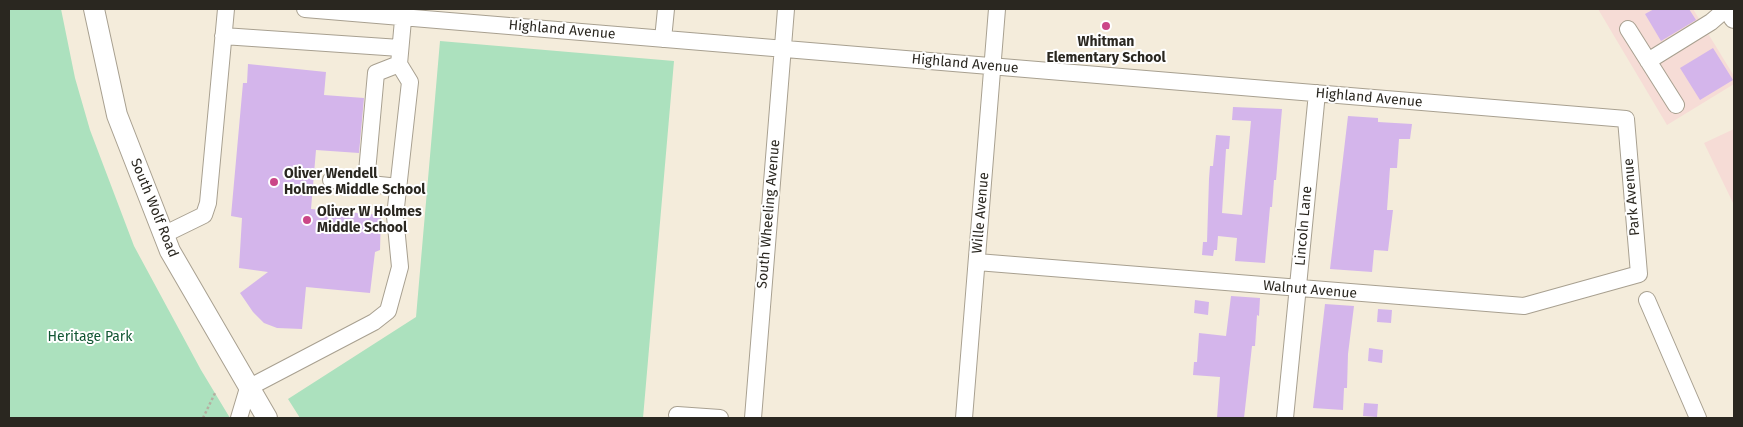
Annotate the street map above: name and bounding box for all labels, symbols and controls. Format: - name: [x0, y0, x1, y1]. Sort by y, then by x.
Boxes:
- street label: Highland Avenue: [508, 17, 616, 43]
- marker: Whitman Elementary School: [1100, 20, 1112, 32]
- place label: Whitman Elementary School: [1046, 34, 1166, 66]
- street label: Highland Avenue: [911, 51, 1019, 77]
- street label: Highland Avenue: [1315, 85, 1423, 111]
- street label: South Wheeling Avenue: [754, 139, 784, 289]
- street label: South Wolf Road: [126, 156, 182, 260]
- street label: Park Avenue: [1620, 158, 1644, 236]
- place label: Oliver Wendell Holmes Middle School: [284, 166, 425, 198]
- street label: Wille Avenue: [969, 172, 993, 254]
- marker: Oliver Wendell Holmes Middle School: [268, 176, 280, 188]
- street label: Lincoln Lane: [1292, 185, 1316, 267]
- place label: Oliver W Holmes Middle School: [317, 204, 422, 236]
- marker: Oliver W Holmes Middle School: [301, 214, 313, 226]
- street label: Walnut Avenue: [1262, 278, 1358, 302]
- park label: Heritage Park: [48, 329, 132, 345]

